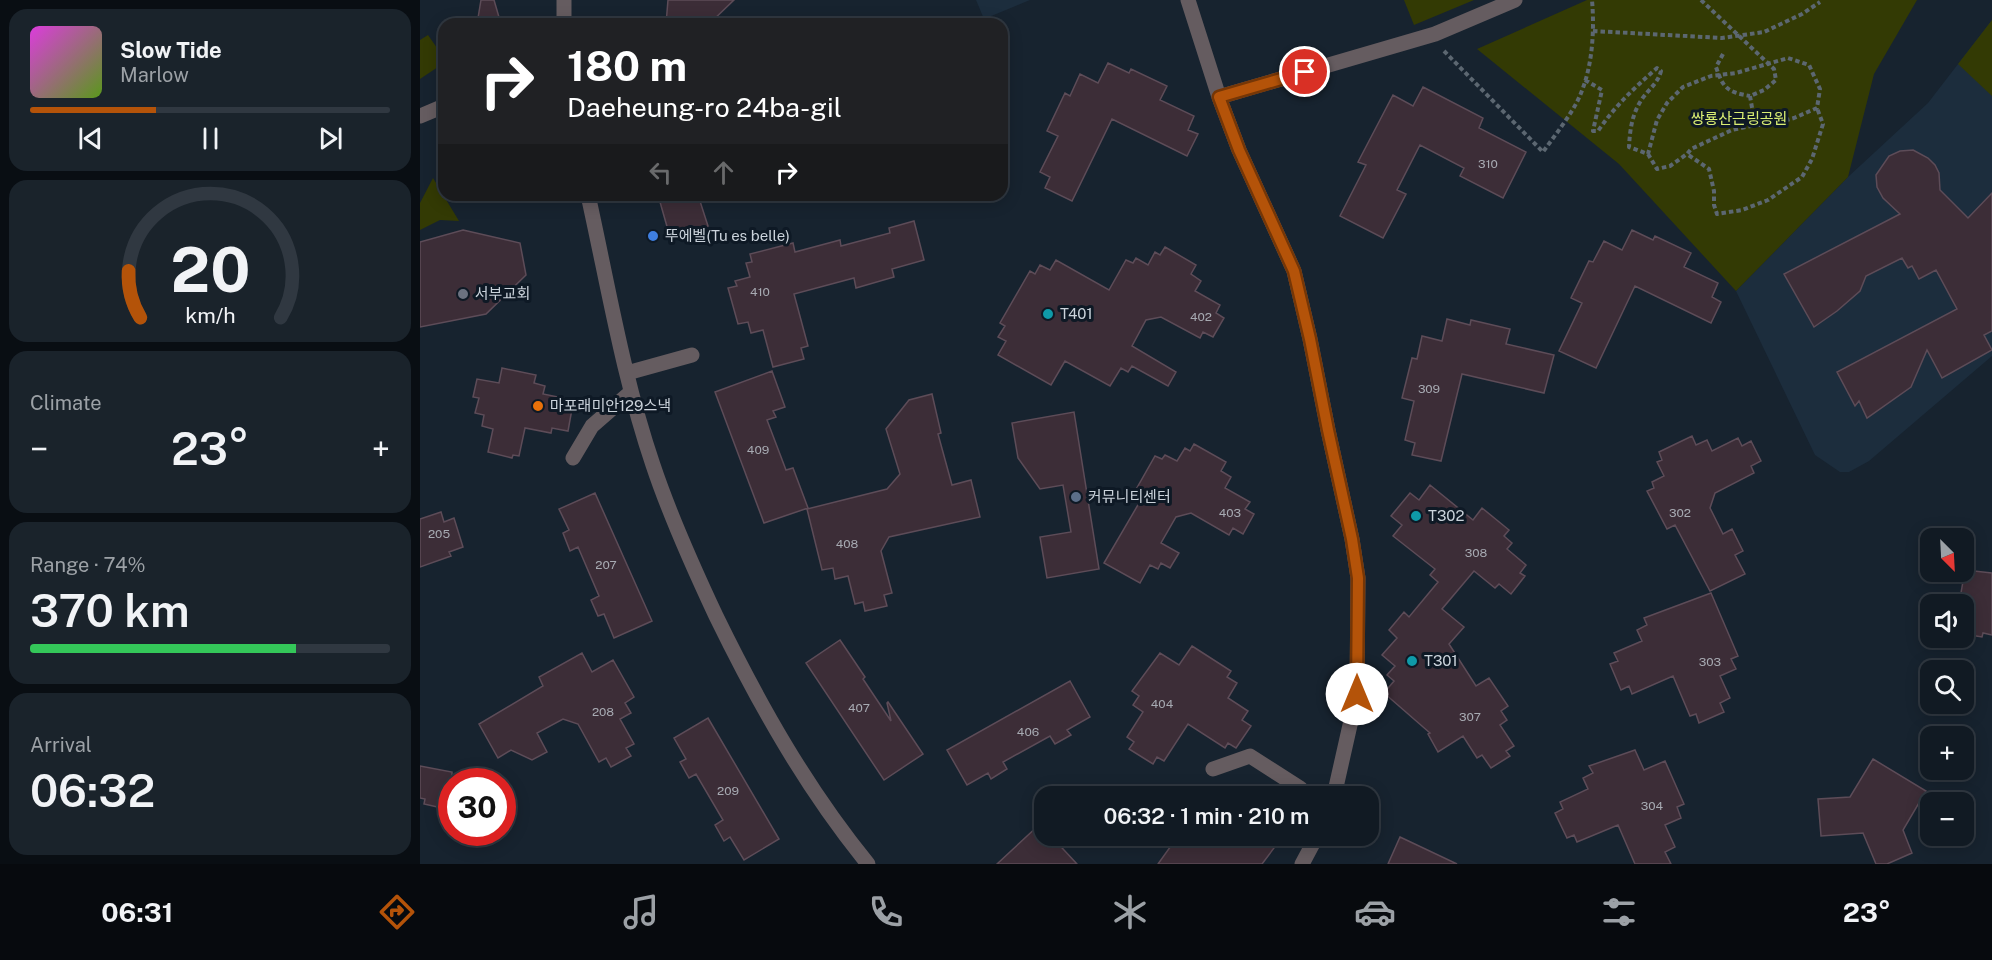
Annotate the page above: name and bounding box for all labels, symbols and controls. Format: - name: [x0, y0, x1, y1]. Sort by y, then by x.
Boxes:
- text: Slow Tide: [120, 37, 222, 63]
- text: 180 m: [567, 41, 687, 90]
- icon: right: [468, 42, 546, 120]
- pin: [1279, 46, 1330, 97]
- icon: arrive: [1288, 55, 1321, 88]
- text: Marlow: [120, 63, 189, 87]
- text: Daeheung-ro 24ba-gil: [567, 91, 842, 123]
- park label: 쌍룡산근링공원: [1691, 110, 1787, 127]
- icon: previous: [74, 122, 107, 155]
- icon: pause: [194, 122, 227, 155]
- icon: next: [314, 122, 347, 155]
- icon: left: [644, 156, 677, 189]
- icon: ahead: [707, 156, 740, 189]
- icon: right: [770, 156, 803, 189]
- house number: 310: [1478, 157, 1498, 171]
- place label: 뚜에벨(Tu es belle): [665, 227, 790, 244]
- marker: 뚜에벨(Tu es belle): [646, 229, 660, 243]
- text: 20: [170, 233, 250, 306]
- place label: 서부교회: [475, 285, 530, 302]
- house number: 410: [750, 285, 770, 299]
- marker: 서부교회: [456, 287, 470, 301]
- text: km/h: [185, 303, 235, 328]
- place label: T401: [1060, 305, 1093, 322]
- marker: T401: [1041, 307, 1055, 321]
- house number: 402: [1190, 310, 1212, 324]
- house number: 309: [1418, 382, 1440, 396]
- text: Climate: [30, 391, 102, 415]
- place label: 마포래미안129스낵: [550, 397, 671, 414]
- marker: 마포래미안129스낵: [531, 399, 545, 413]
- text: 23°: [171, 422, 249, 475]
- text: −: [30, 430, 48, 468]
- text: +: [372, 430, 390, 468]
- house number: 409: [747, 443, 769, 457]
- place label: 커뮤니티센터: [1088, 488, 1171, 505]
- marker: 커뮤니티센터: [1069, 490, 1083, 504]
- house number: 403: [1219, 506, 1241, 520]
- house number: 302: [1669, 506, 1691, 520]
- place label: T302: [1428, 507, 1464, 524]
- marker: T302: [1409, 509, 1423, 523]
- house number: 205: [428, 527, 450, 541]
- north arrow: [1920, 528, 1974, 582]
- map controls: [1920, 528, 1974, 846]
- house number: 408: [836, 537, 859, 551]
- house number: 308: [1465, 546, 1487, 560]
- text: Range · 74%: [30, 553, 146, 577]
- house number: 207: [595, 558, 617, 572]
- text: 370 km: [30, 584, 190, 637]
- button: sound: [1920, 594, 1974, 648]
- place label: T301: [1424, 652, 1458, 669]
- marker: T301: [1405, 654, 1419, 668]
- house number: 303: [1699, 655, 1721, 669]
- button: search: [1920, 660, 1974, 714]
- position arrow: [1325, 662, 1389, 726]
- house number: 404: [1151, 697, 1174, 711]
- house number: 407: [848, 701, 870, 715]
- house number: 208: [592, 705, 614, 719]
- house number: 307: [1459, 710, 1481, 724]
- house number: 406: [1017, 725, 1039, 739]
- button: +: [1920, 726, 1974, 780]
- text: Arrival: [30, 733, 92, 757]
- text: 06:32: [30, 764, 155, 817]
- speed limit sign: 30: [438, 768, 516, 846]
- house number: 209: [717, 784, 739, 798]
- button: −: [1920, 792, 1974, 846]
- house number: 304: [1641, 799, 1664, 813]
- text: 06:32 · 1 min · 210 m: [1104, 803, 1309, 829]
- icon: directions: [376, 891, 418, 933]
- icon: music: [620, 891, 662, 933]
- icon: phone: [865, 891, 907, 933]
- icon: climate: [1109, 891, 1151, 933]
- icon: car: [1354, 891, 1396, 933]
- icon: filters: [1598, 891, 1640, 933]
- text: 06:31: [101, 896, 173, 928]
- text: 23°: [1843, 896, 1891, 928]

